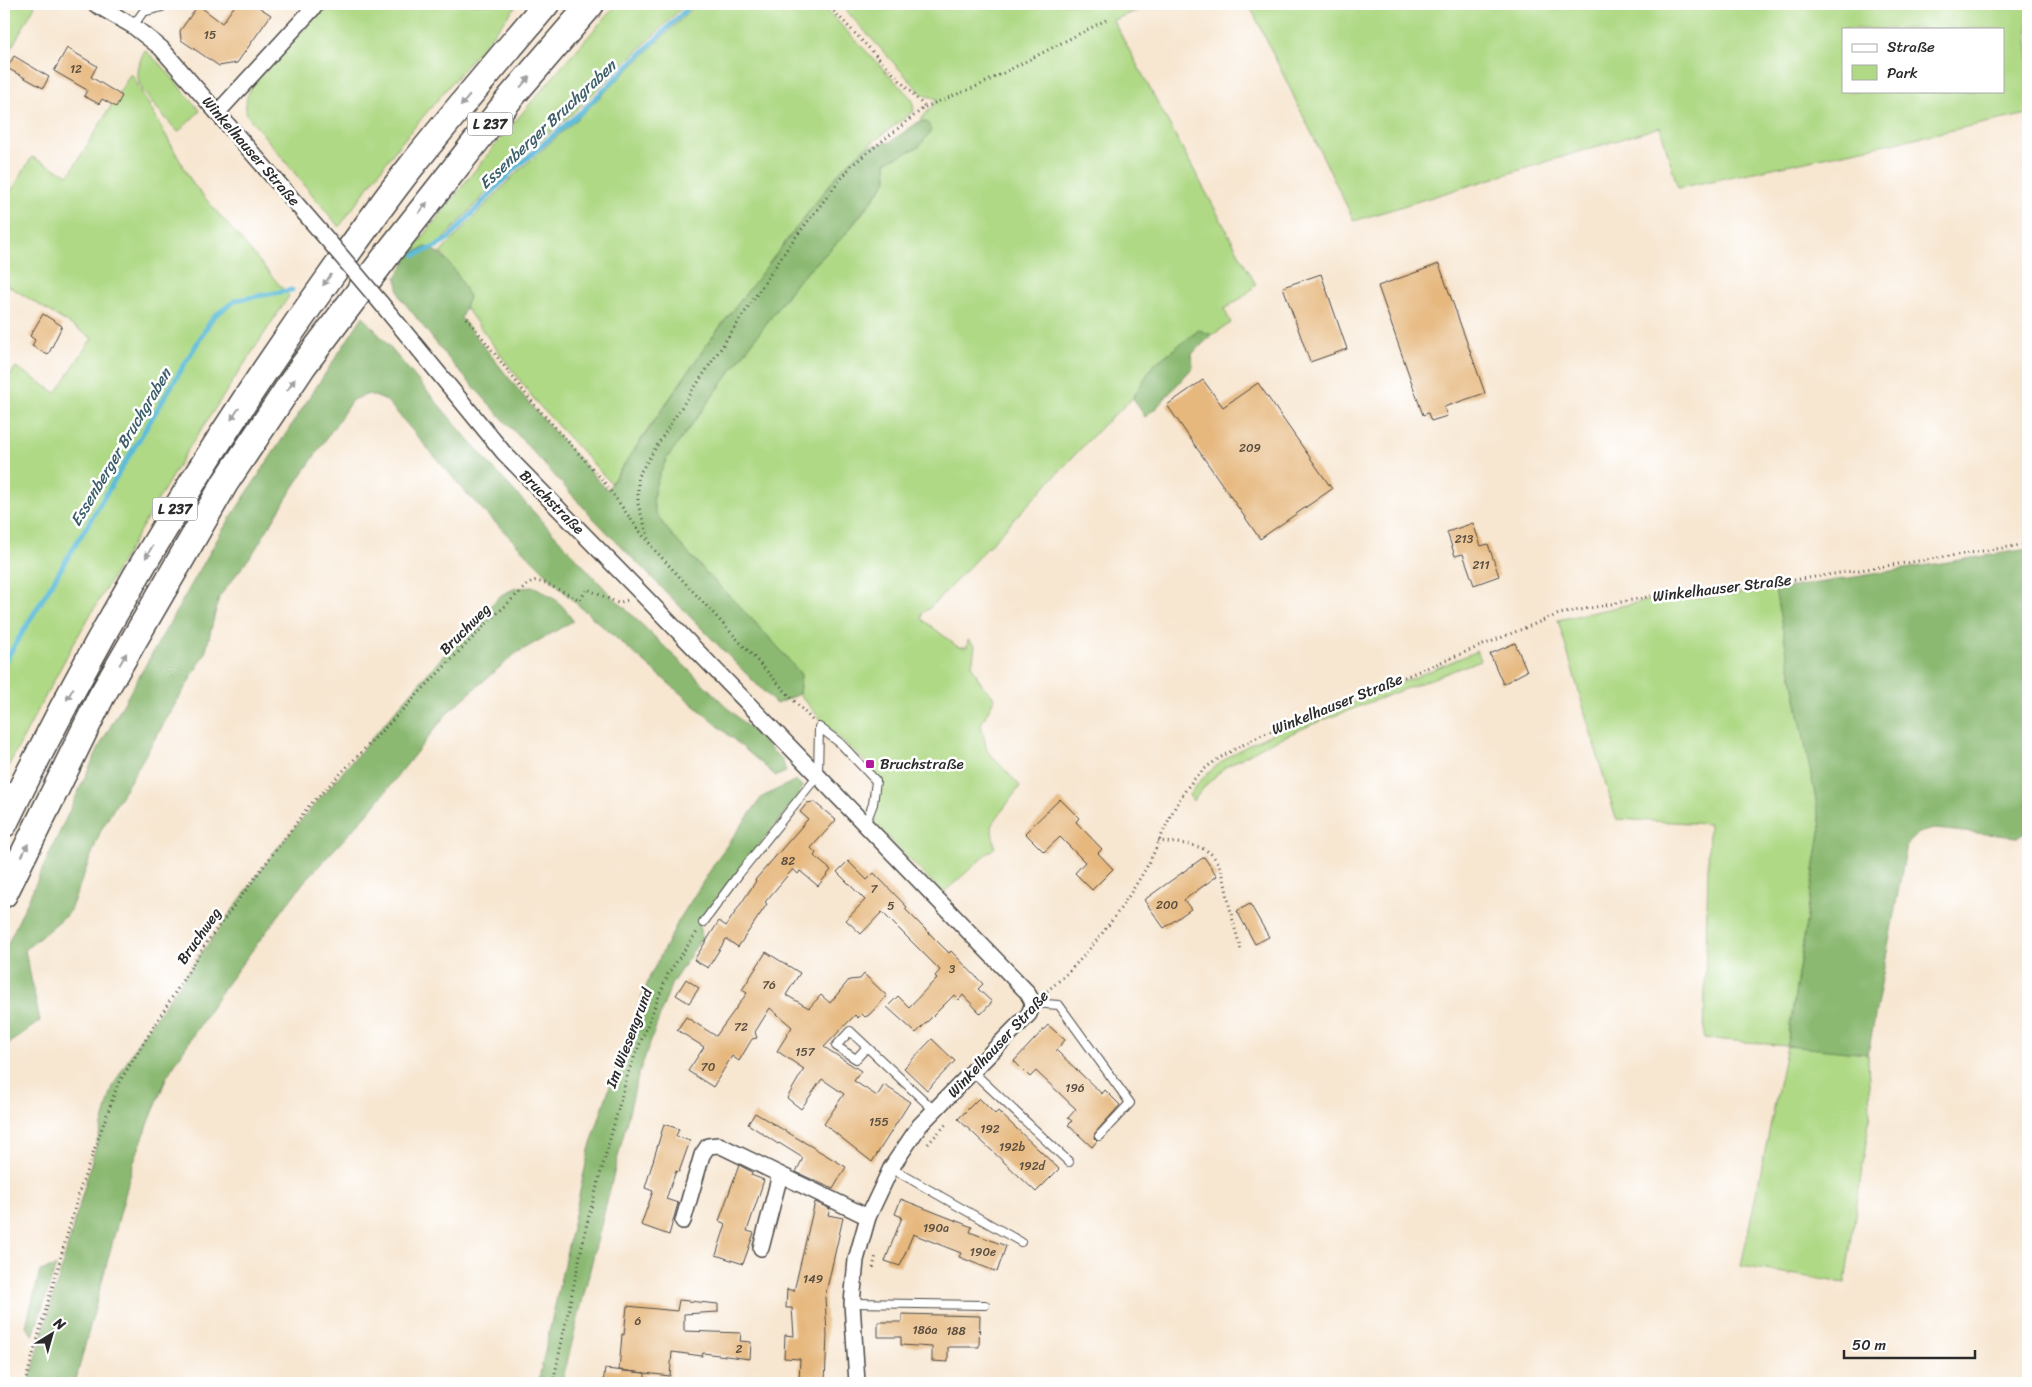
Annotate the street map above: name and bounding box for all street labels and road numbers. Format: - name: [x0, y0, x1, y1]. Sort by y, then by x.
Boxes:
- street label: Winkelhauser Straße: [195, 90, 307, 212]
- road number: L 237: [468, 112, 512, 136]
- street label: Bruchstraße: [513, 463, 591, 541]
- road number: L 237: [152, 498, 198, 520]
- street label: Winkelhauser Straße: [1651, 567, 1793, 609]
- street label: Bruchweg: [433, 597, 497, 661]
- street label: Winkelhauser Straße: [1267, 666, 1407, 742]
- street label: Bruchweg: [170, 902, 228, 970]
- street label: Im Wiesengrund: [598, 983, 660, 1093]
- street label: Winkelhauser Straße: [941, 984, 1055, 1104]

